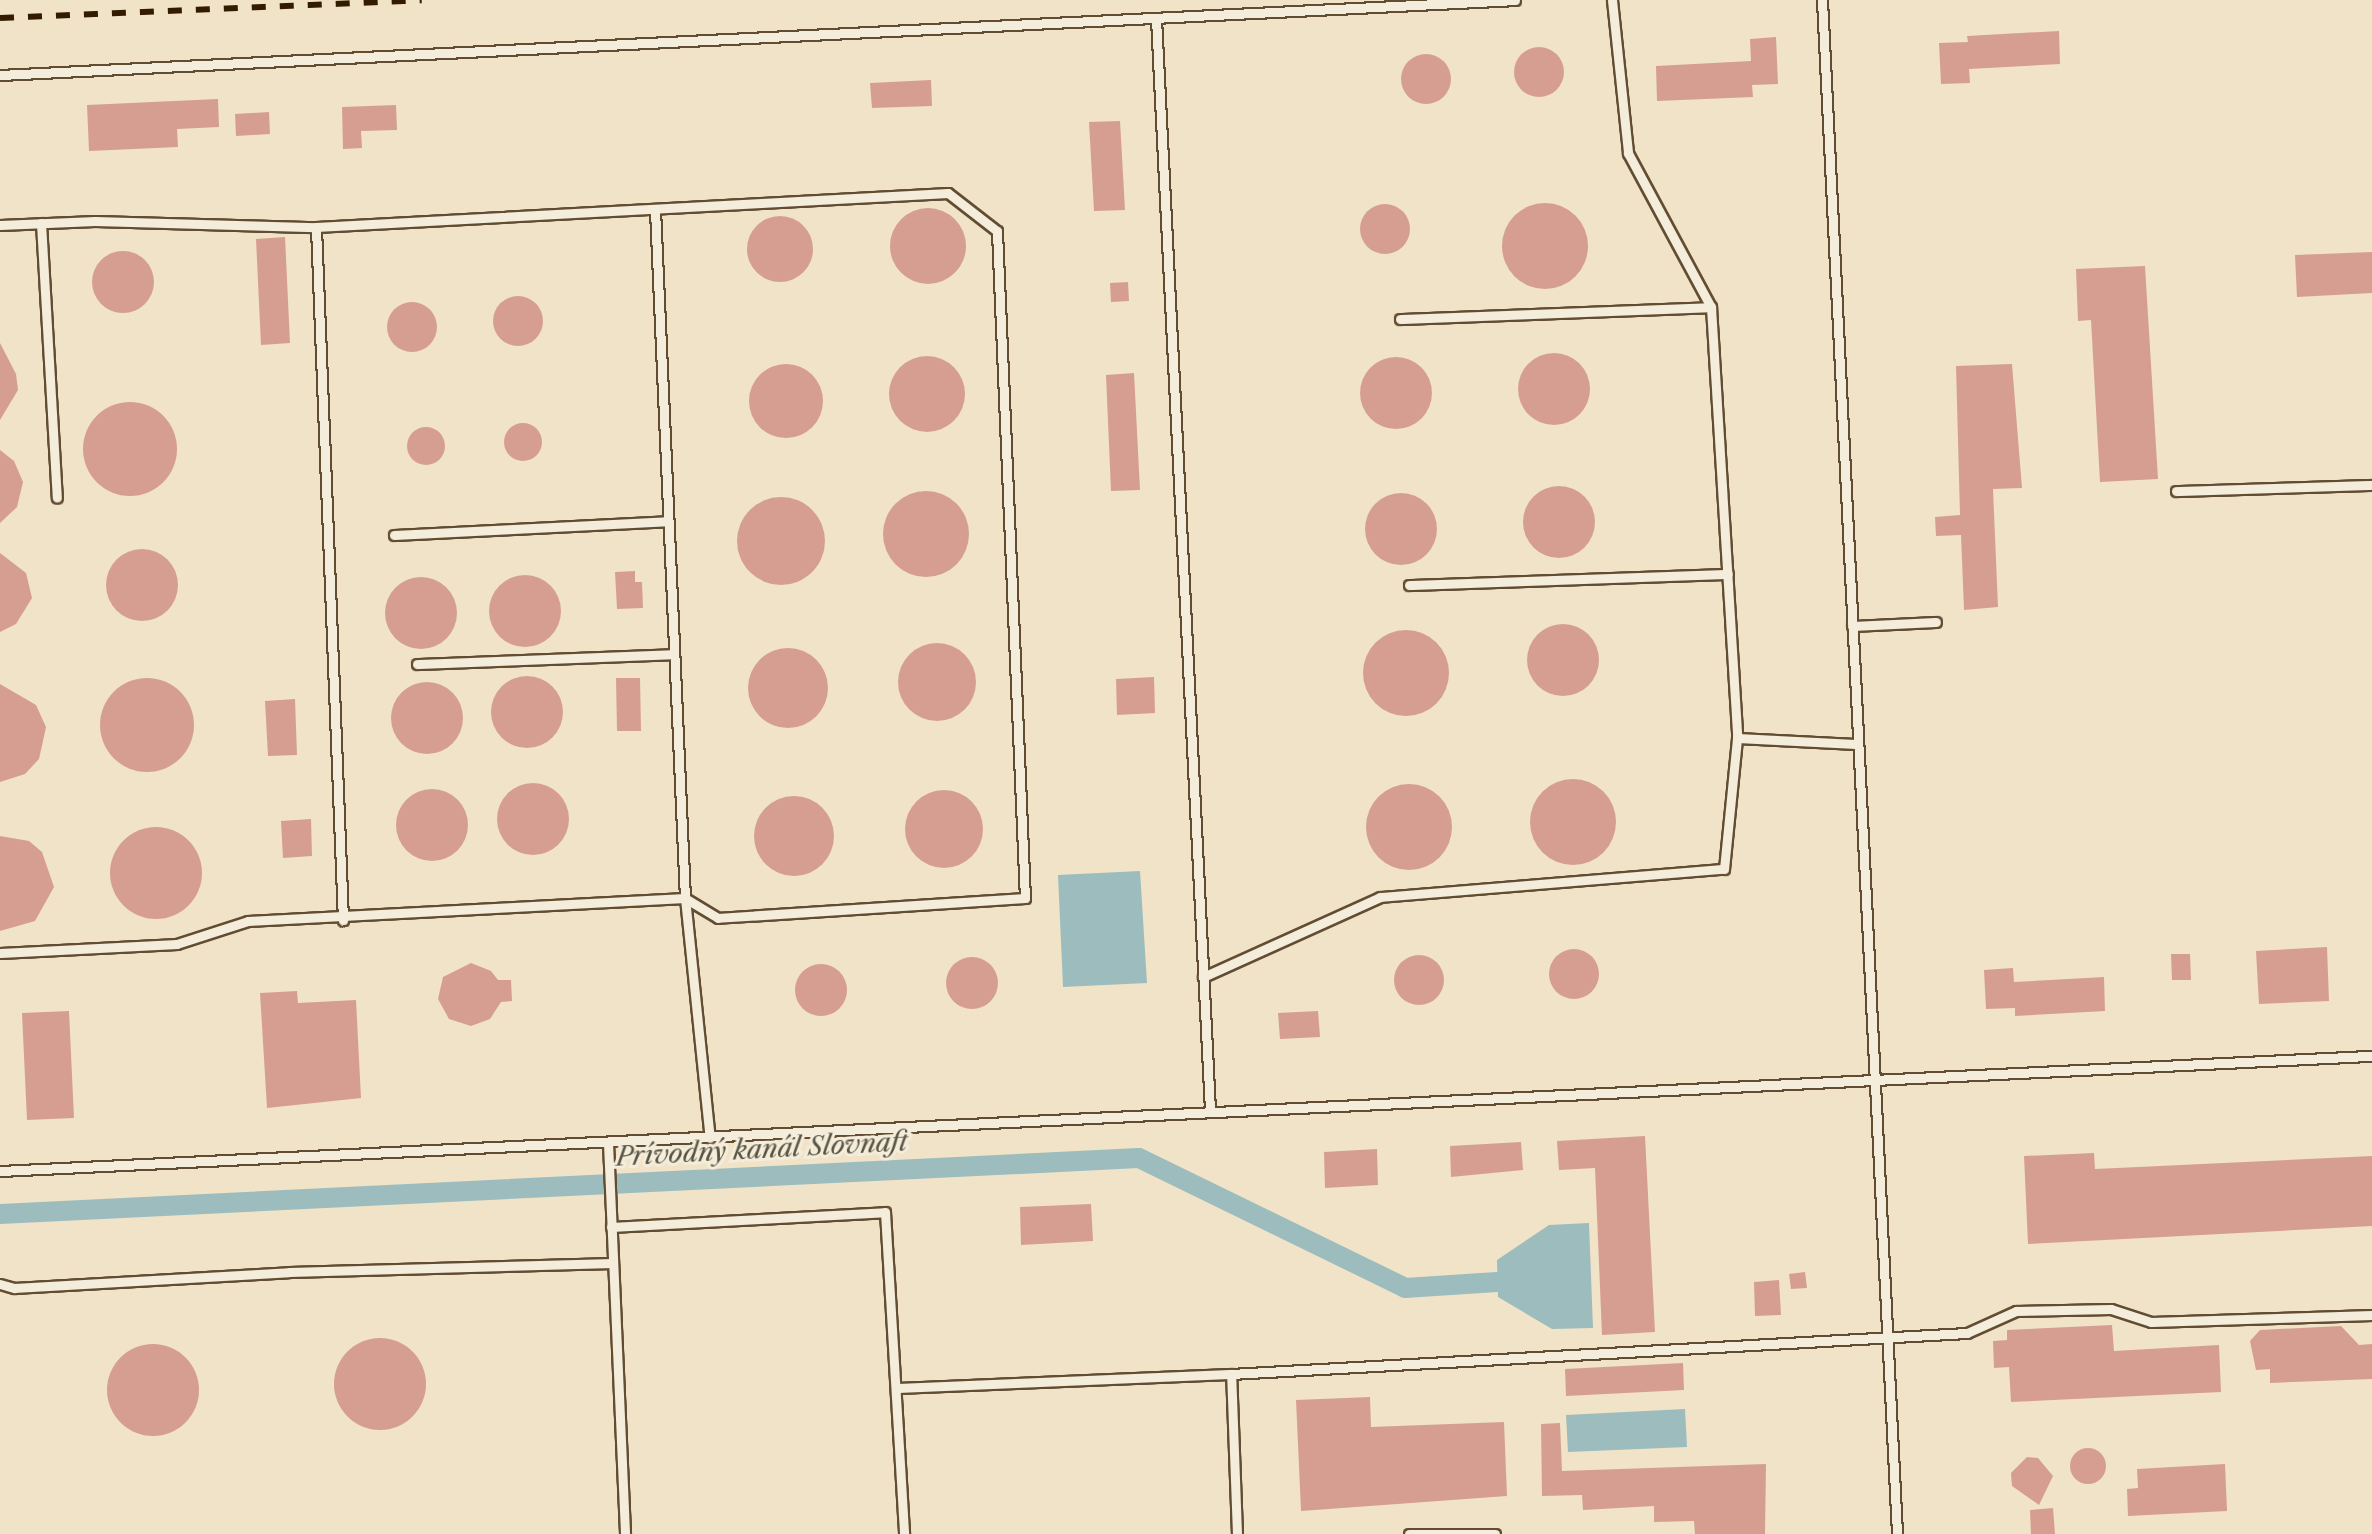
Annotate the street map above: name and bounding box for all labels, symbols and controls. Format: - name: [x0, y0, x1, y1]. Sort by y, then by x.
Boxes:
- water label: Prívodný kanál Slovnaft: [615, 1127, 909, 1173]

